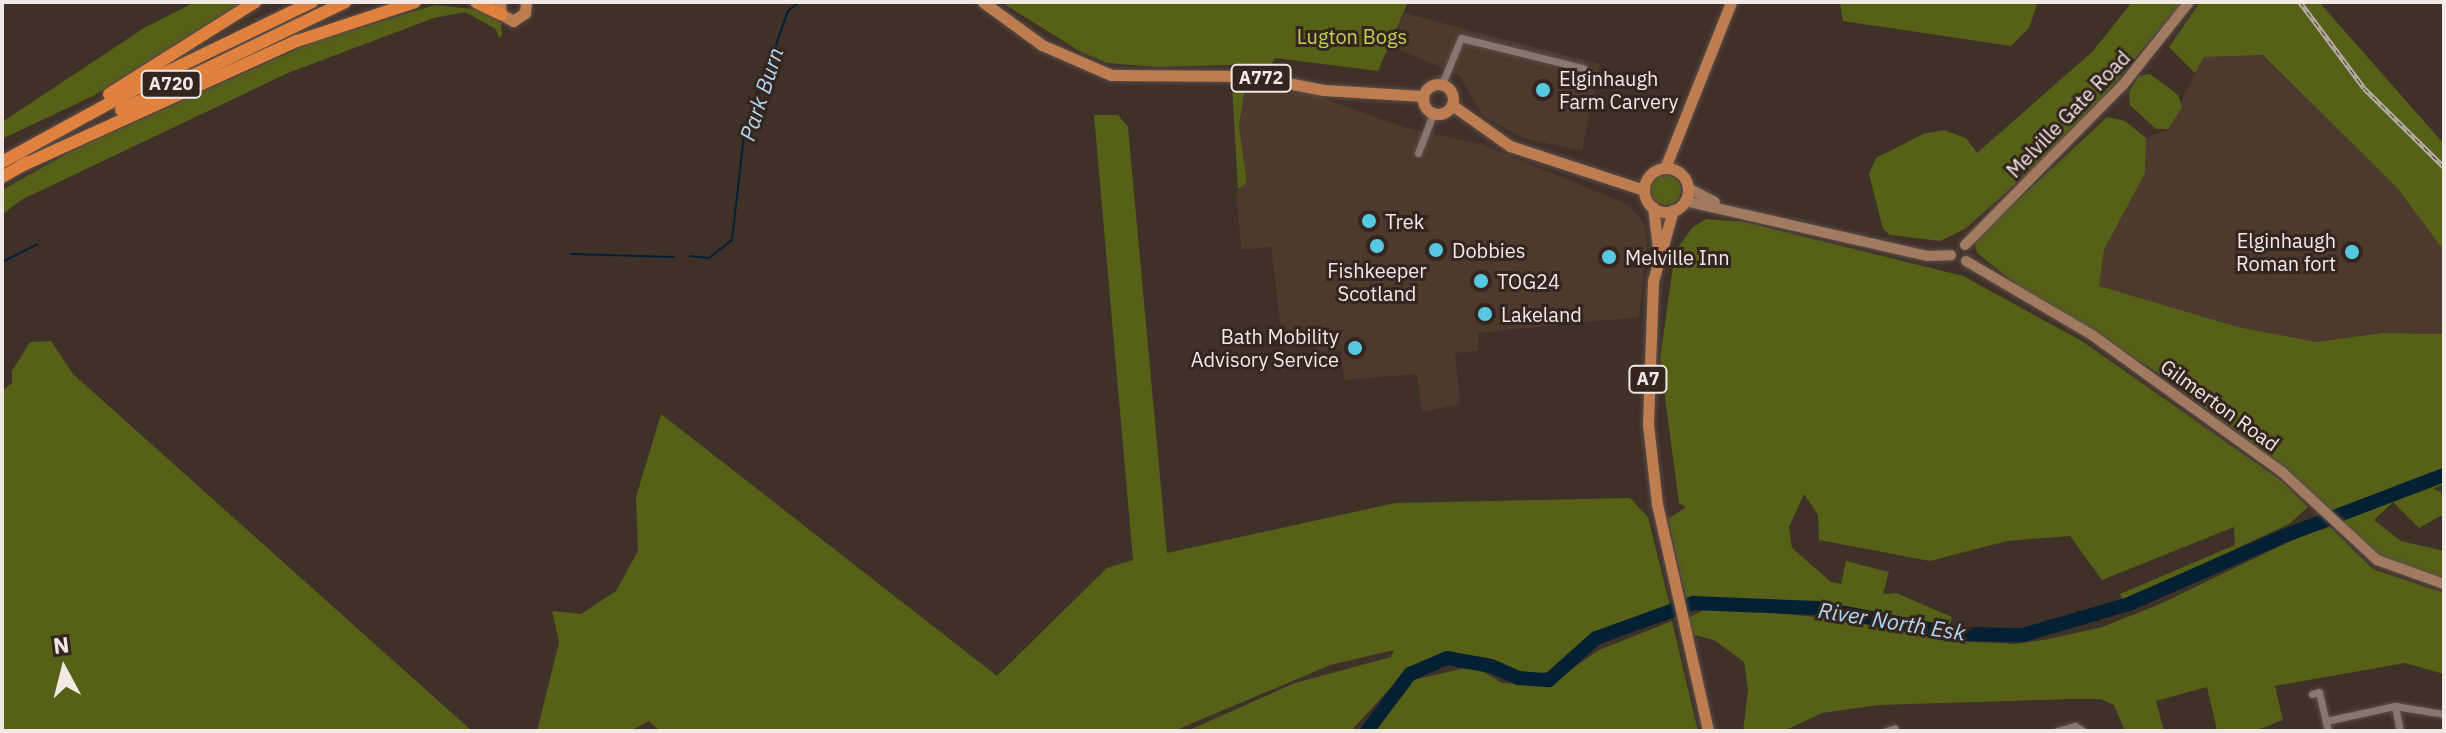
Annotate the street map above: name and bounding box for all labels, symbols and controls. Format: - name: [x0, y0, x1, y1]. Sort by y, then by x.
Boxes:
- park label: Lugton Bogs: [1297, 24, 1407, 48]
- water label: Park Burn: [734, 44, 788, 144]
- street label: Melville Gate Road: [2001, 46, 2135, 182]
- road number: A772: [1229, 64, 1293, 92]
- place label: Elginhaugh Farm Carvery: [1559, 66, 1678, 113]
- road number: A720: [139, 70, 203, 98]
- marker: Elginhaugh Farm Carvery: [1534, 81, 1552, 99]
- place label: Trek: [1385, 209, 1424, 233]
- marker: Trek: [1360, 212, 1378, 230]
- place label: Elginhaugh Roman fort: [2236, 228, 2336, 275]
- marker: Fishkeeper Scotland: [1368, 237, 1386, 255]
- place label: Dobbies: [1452, 238, 1526, 262]
- marker: Dobbies: [1427, 241, 1445, 259]
- marker: Elginhaugh Roman fort: [2343, 243, 2361, 261]
- place label: Melville Inn: [1625, 245, 1729, 269]
- marker: Melville Inn: [1600, 248, 1618, 266]
- place label: Fishkeeper Scotland: [1327, 258, 1427, 305]
- place label: TOG24: [1497, 269, 1560, 293]
- marker: TOG24: [1472, 272, 1490, 290]
- place label: Lakeland: [1501, 302, 1582, 326]
- marker: Lakeland: [1476, 305, 1494, 323]
- place label: Bath Mobility Advisory Service: [1191, 324, 1339, 371]
- marker: Bath Mobility Advisory Service: [1346, 339, 1364, 357]
- street label: Gilmerton Road: [2156, 354, 2284, 456]
- road number: A7: [1628, 365, 1668, 393]
- water label: River North Esk: [1817, 596, 1967, 646]
- north arrow: [24, 629, 104, 709]
- text: N: [51, 629, 71, 660]

